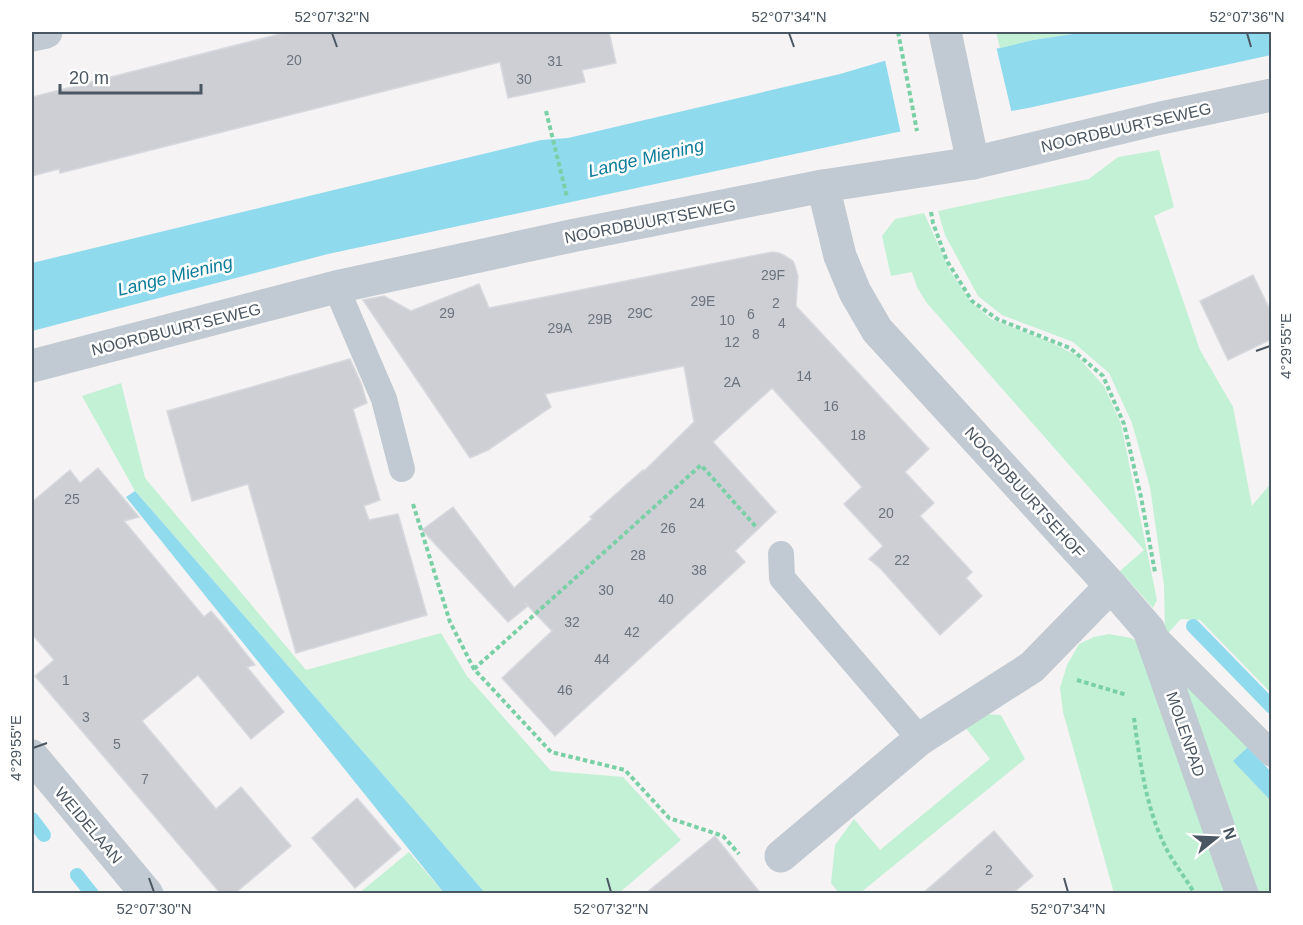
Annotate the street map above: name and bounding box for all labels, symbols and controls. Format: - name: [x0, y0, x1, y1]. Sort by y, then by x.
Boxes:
- text: 52°07'32"N: [294, 8, 370, 25]
- text: 52°07'34"N: [751, 8, 827, 25]
- text: 52°07'36"N: [1209, 8, 1285, 25]
- house number: 20: [286, 52, 302, 68]
- house number: 31: [547, 53, 563, 69]
- scale bar: [60, 57, 201, 95]
- text: 20 m: [69, 68, 109, 88]
- house number: 30: [516, 71, 532, 87]
- street label: NOORDBUURTSEWEG: [1039, 100, 1213, 155]
- water label: Lange Miening: [586, 135, 706, 181]
- street label: NOORDBUURTSEWEG: [563, 197, 737, 246]
- water label: Lange Miening: [115, 252, 235, 300]
- house number: 29F: [761, 267, 785, 283]
- house number: 29E: [691, 293, 715, 309]
- house number: 2: [772, 295, 780, 311]
- street label: NOORDBUURTSEWEG: [90, 300, 263, 359]
- house number: 29: [439, 305, 455, 321]
- house number: 29C: [627, 305, 653, 321]
- house number: 6: [747, 306, 755, 322]
- house number: 29B: [588, 311, 612, 327]
- house number: 10: [719, 312, 735, 328]
- text: 4°29'55"E: [1277, 313, 1294, 379]
- house number: 4: [778, 315, 786, 331]
- house number: 29A: [548, 320, 573, 336]
- house number: 8: [752, 326, 760, 342]
- house number: 12: [724, 334, 740, 350]
- house number: 14: [796, 368, 812, 384]
- house number: 2A: [723, 374, 741, 390]
- house number: 16: [823, 398, 839, 414]
- street label: NOORDBUURTSEHOF: [962, 424, 1088, 561]
- house number: 18: [850, 427, 866, 443]
- house number: 25: [64, 491, 80, 507]
- house number: 24: [689, 495, 705, 511]
- house number: 20: [878, 505, 894, 521]
- house number: 26: [660, 520, 676, 536]
- house number: 28: [630, 547, 646, 563]
- house number: 22: [894, 552, 910, 568]
- house number: 38: [691, 562, 707, 578]
- house number: 30: [598, 582, 614, 598]
- house number: 40: [658, 591, 674, 607]
- house number: 32: [564, 614, 580, 630]
- house number: 42: [624, 624, 640, 640]
- house number: 44: [594, 651, 610, 667]
- house number: 1: [62, 672, 70, 688]
- house number: 46: [557, 682, 573, 698]
- street label: MOLENPAD: [1163, 690, 1208, 779]
- house number: 3: [82, 709, 90, 725]
- text: 4°29'55"E: [7, 715, 24, 781]
- house number: 5: [113, 736, 121, 752]
- house number: 7: [141, 771, 149, 787]
- street label: WEIDELAAN: [52, 784, 125, 867]
- north arrow: [1186, 808, 1246, 868]
- text: N: [1220, 825, 1240, 842]
- house number: 2: [985, 862, 993, 878]
- text: 52°07'30"N: [116, 900, 192, 917]
- text: 52°07'32"N: [573, 900, 649, 917]
- text: 52°07'34"N: [1030, 900, 1106, 917]

